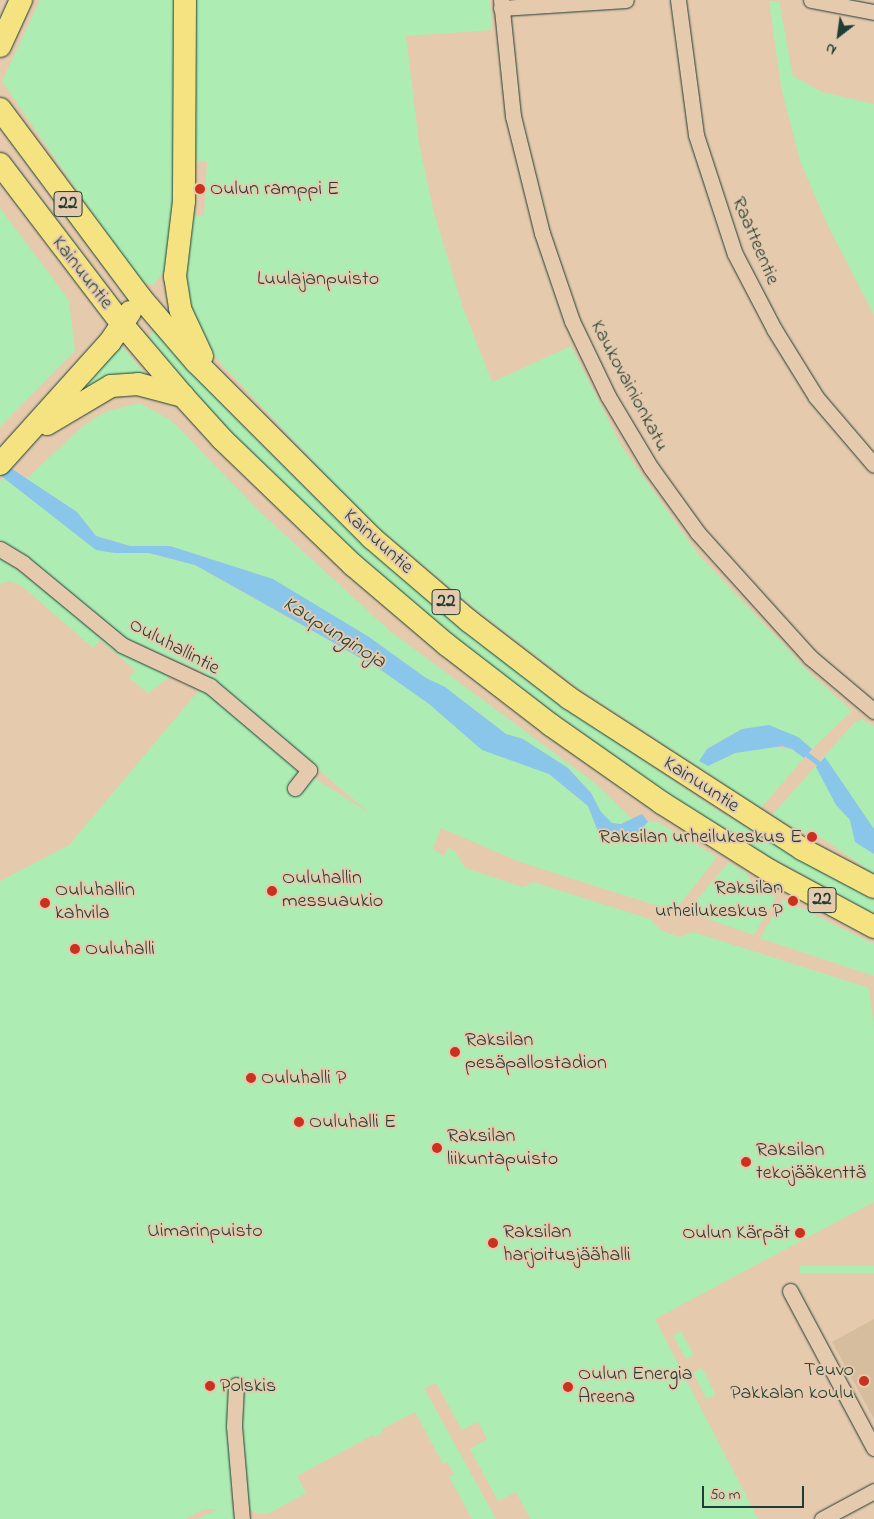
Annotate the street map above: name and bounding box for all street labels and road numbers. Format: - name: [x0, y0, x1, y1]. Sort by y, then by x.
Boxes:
- road number: 22: [53, 188, 83, 220]
- street label: Raatteentie: [726, 193, 784, 289]
- street label: Kainuuntie: [46, 232, 118, 314]
- street label: Kaukovainionkatu: [584, 317, 674, 455]
- street label: Kainuuntie: [338, 504, 418, 580]
- road number: 22: [431, 586, 461, 618]
- street label: Ouluhallintie: [125, 613, 223, 681]
- street label: Kainuuntie: [658, 752, 744, 818]
- road number: 22: [807, 884, 837, 916]

